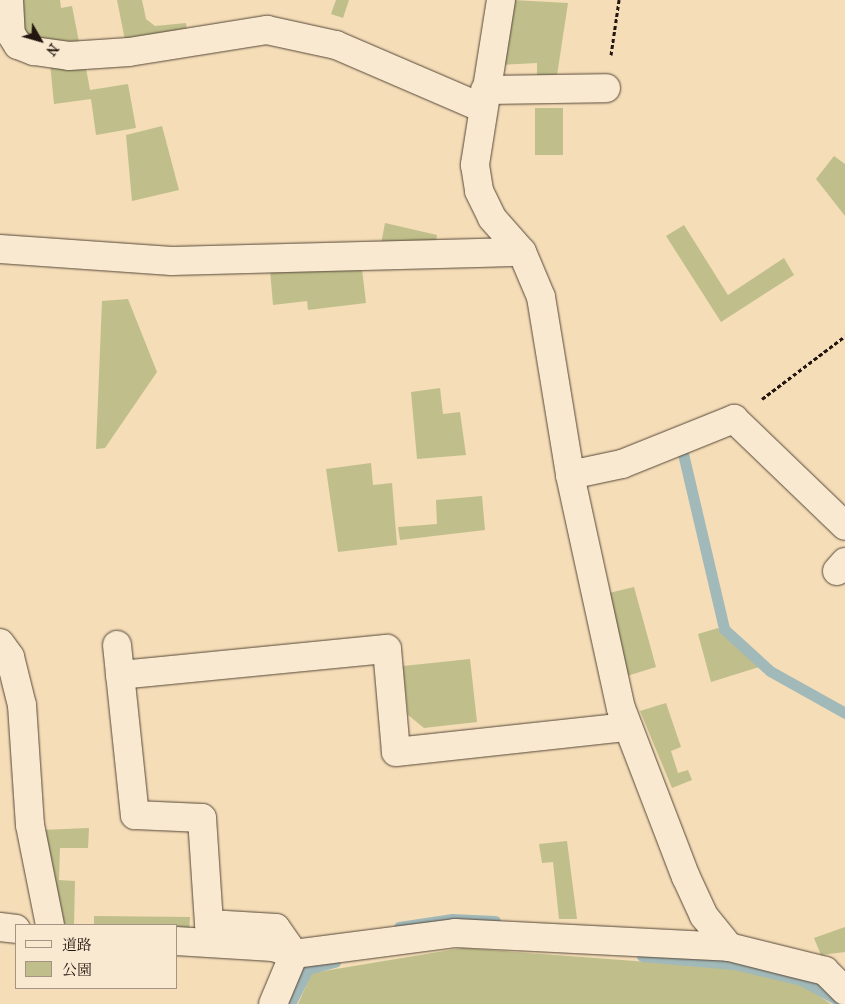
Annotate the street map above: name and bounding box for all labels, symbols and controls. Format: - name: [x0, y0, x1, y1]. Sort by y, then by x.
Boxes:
- north arrow: [15, 15, 65, 65]
- text: N: [42, 40, 62, 59]
- legend: [15, 924, 178, 989]
- text: 道路: [62, 936, 92, 954]
- text: 公園: [62, 961, 92, 979]

